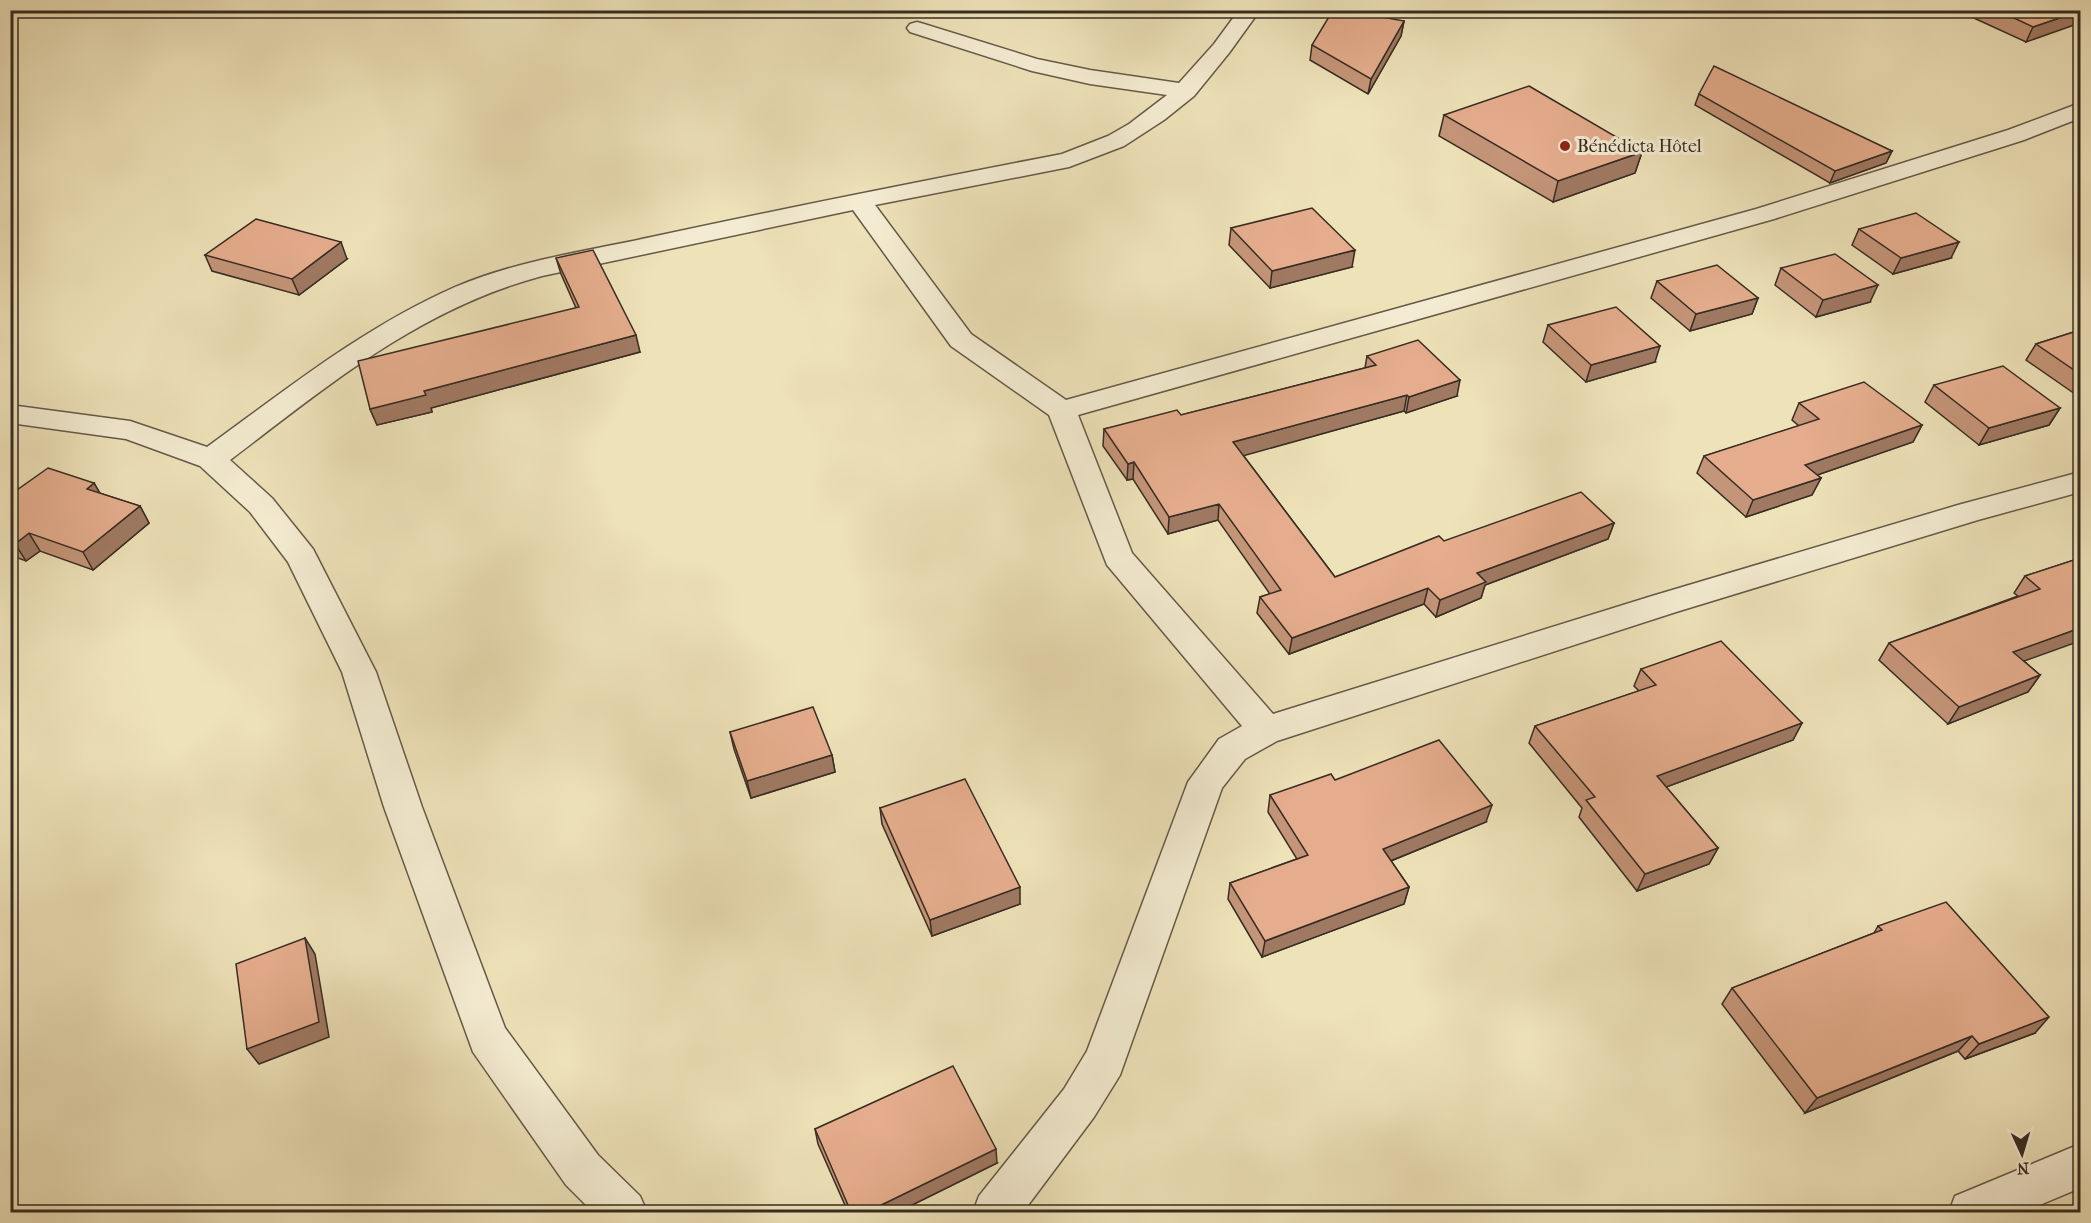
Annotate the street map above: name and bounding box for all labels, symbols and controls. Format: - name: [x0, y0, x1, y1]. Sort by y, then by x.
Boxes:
- place label: Bénédicta Hôtel: [1577, 136, 1702, 157]
- marker: Bénédicta Hôtel: [1558, 139, 1572, 153]
- north arrow: [1992, 1124, 2052, 1184]
- text: N: [2015, 1159, 2030, 1178]

